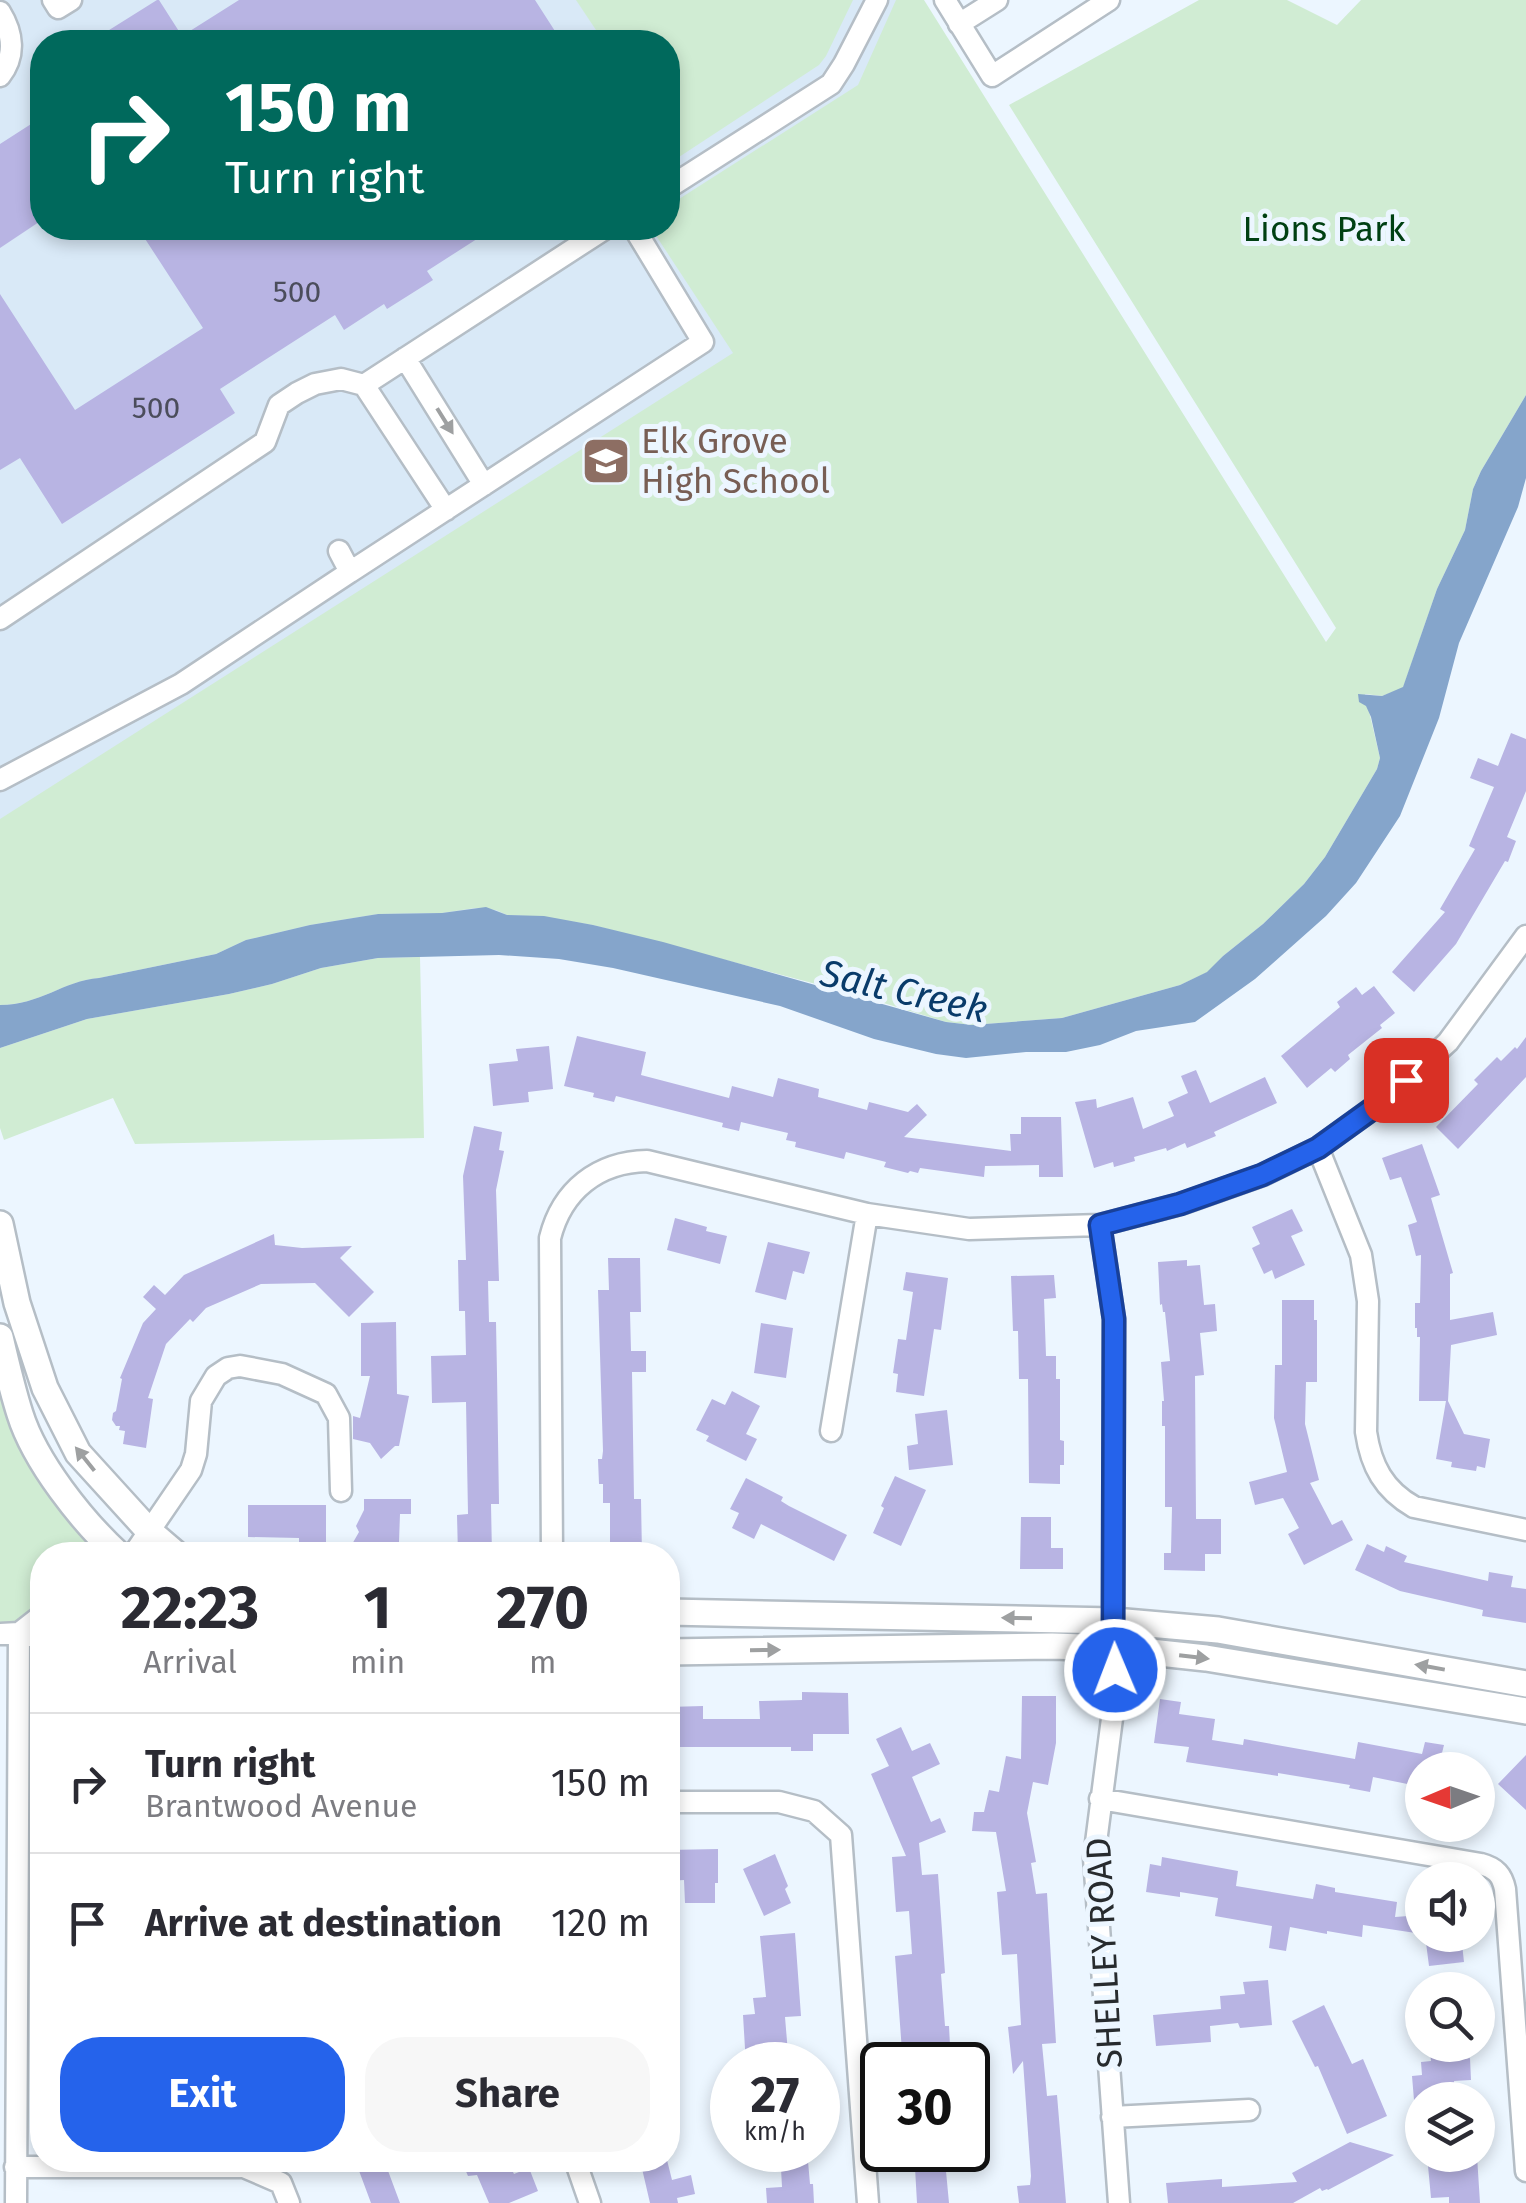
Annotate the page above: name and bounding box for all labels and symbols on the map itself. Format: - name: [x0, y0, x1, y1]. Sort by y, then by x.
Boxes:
- park label: Lions Park: [1243, 208, 1405, 250]
- house number: 500: [273, 274, 321, 310]
- house number: 500: [132, 390, 180, 426]
- one-way arrow: [435, 408, 453, 435]
- place label: Elk Grove High School: [641, 420, 830, 502]
- school or university icon: Elk Grove High School: [580, 435, 632, 487]
- water label: Salt Creek: [815, 949, 992, 1033]
- pin: [1364, 1038, 1449, 1123]
- one-way arrow: [75, 1446, 96, 1471]
- one-way arrow: [1001, 1610, 1032, 1626]
- position arrow: [1063, 1618, 1167, 1722]
- one-way arrow: [749, 1642, 781, 1658]
- one-way arrow: [1179, 1649, 1211, 1665]
- one-way arrow: [1414, 1659, 1445, 1674]
- north arrow: [1405, 1752, 1495, 1842]
- street label: SHELLEY ROAD: [1077, 1837, 1131, 2069]
- speed limit sign: 30: [860, 2042, 990, 2172]

